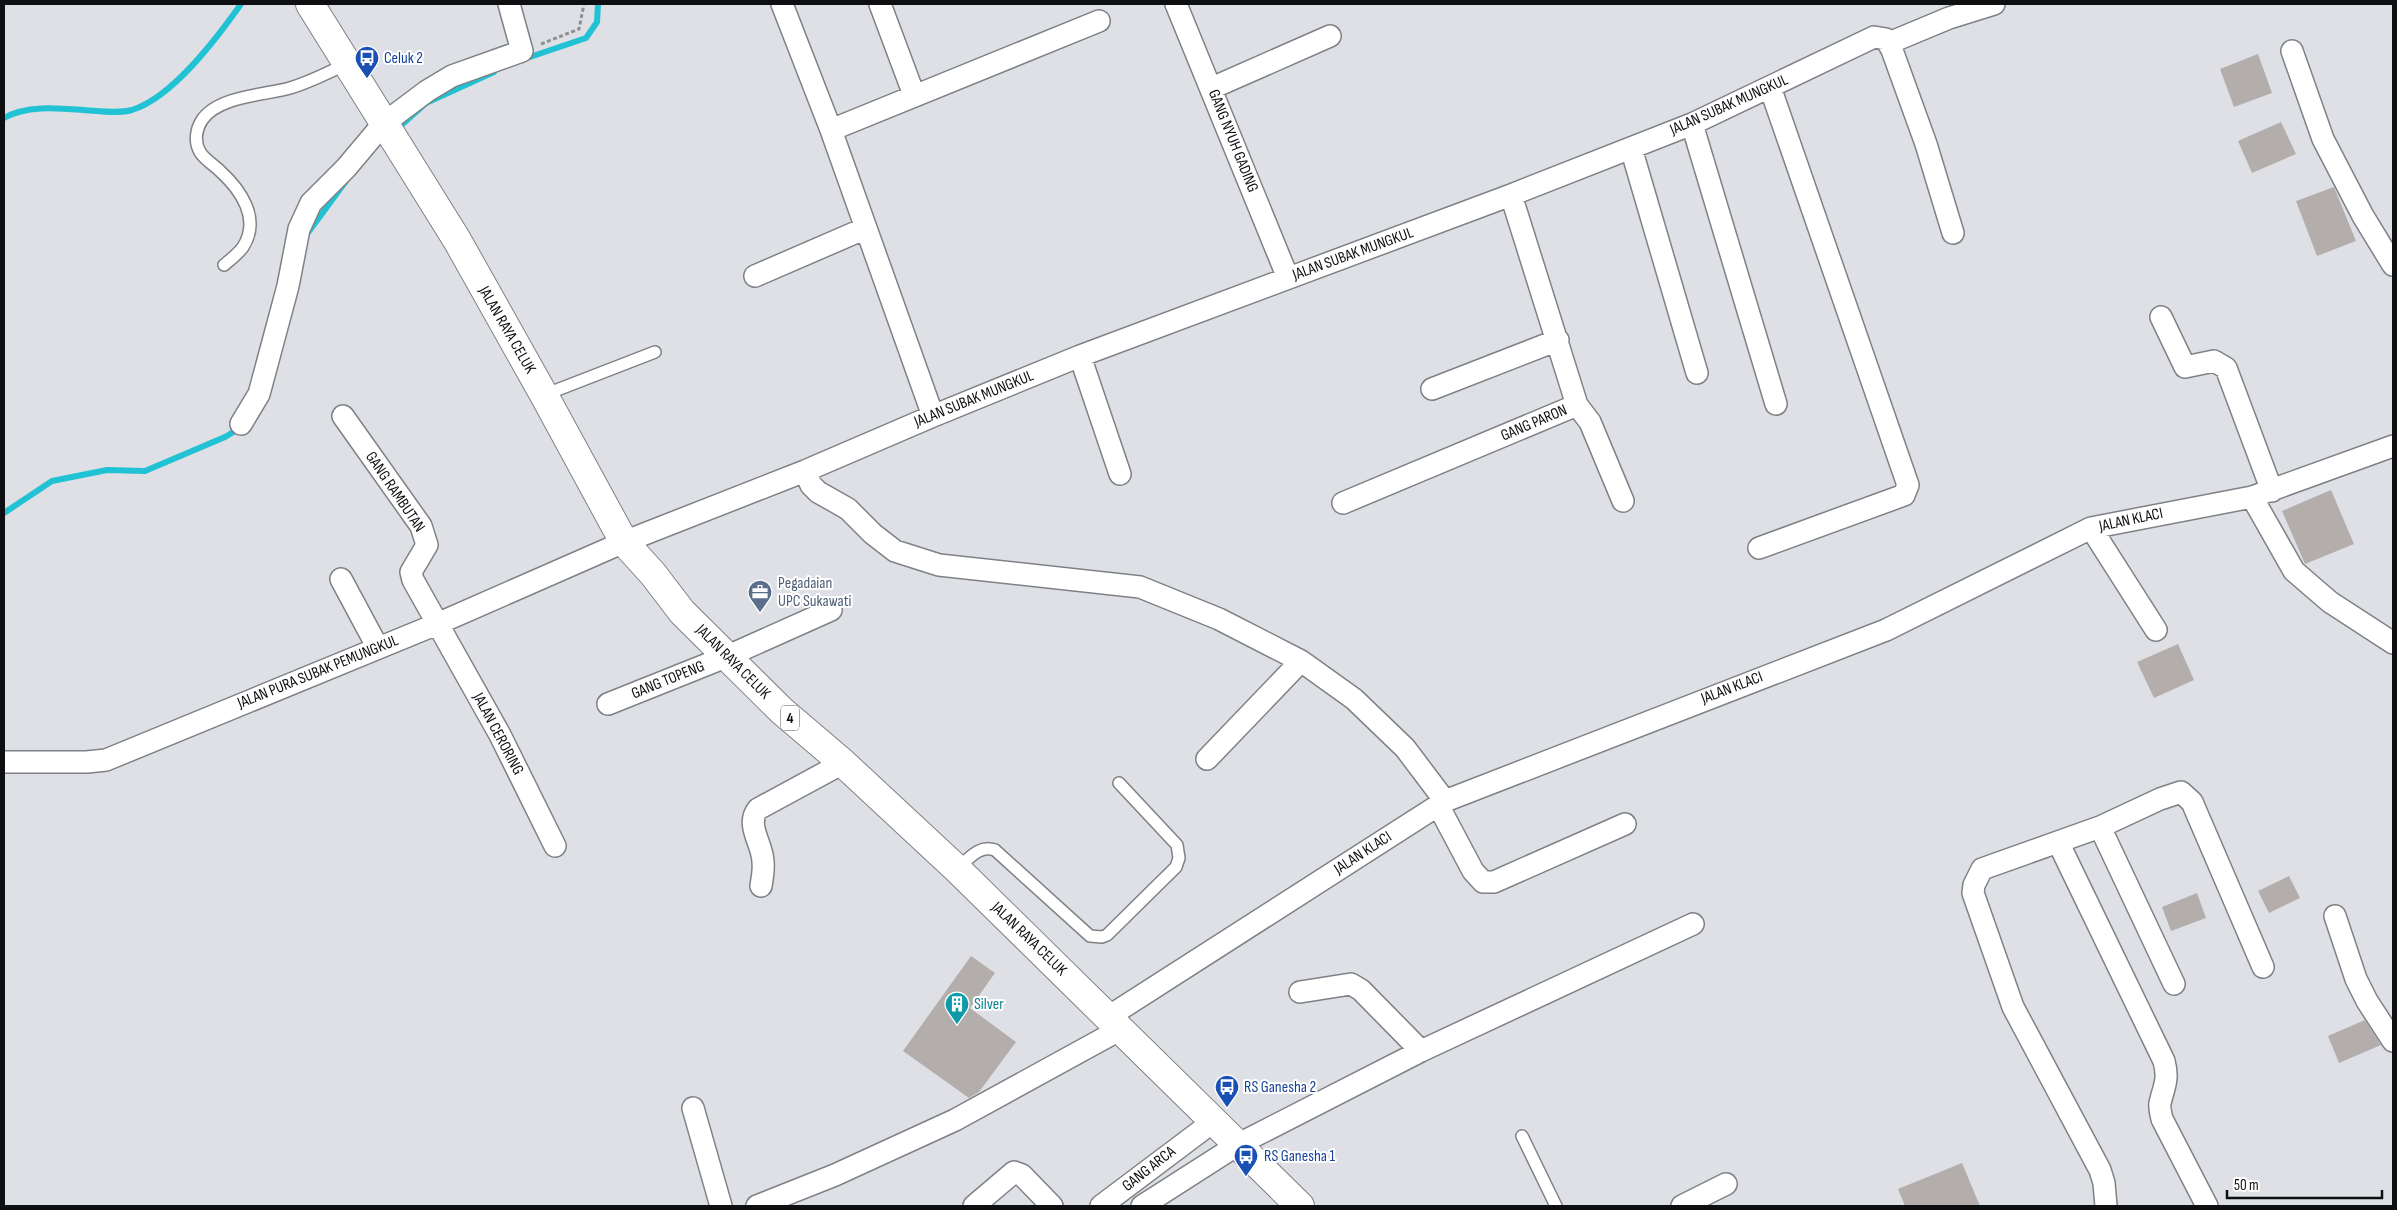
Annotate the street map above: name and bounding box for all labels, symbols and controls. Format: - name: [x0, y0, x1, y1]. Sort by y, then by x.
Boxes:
- bus stop icon: Celuk 2: [354, 45, 380, 79]
- place label: Celuk 2: [384, 49, 423, 68]
- street label: JALAN SUBAK MUNGKUL: [1666, 70, 1791, 140]
- street label: GANG NYUH GADING: [1204, 87, 1262, 195]
- street label: JALAN SUBAK MUNGKUL: [1289, 223, 1416, 285]
- street label: JALAN RAYA CELUK: [474, 282, 540, 378]
- street label: JALAN SUBAK MUNGKUL: [911, 366, 1037, 432]
- street label: GANG PARON: [1498, 401, 1570, 445]
- street label: GANG RAMBUTAN: [361, 448, 429, 536]
- street label: JALAN KLACI: [2096, 504, 2165, 536]
- place label: Pegadaian UPC Sukawati: [778, 574, 852, 611]
- office icon: Pegadaian UPC Sukawati: [747, 579, 773, 613]
- street label: JALAN RAYA CELUK: [691, 620, 775, 704]
- street label: JALAN PURA SUBAK PEMUNGKUL: [234, 631, 401, 713]
- street label: GANG TOPENG: [629, 657, 707, 703]
- street label: JALAN KLACI: [1697, 668, 1766, 709]
- street label: JALAN CERORING: [468, 689, 528, 778]
- road number: 4: [781, 706, 799, 730]
- street label: JALAN KLACI: [1330, 827, 1395, 879]
- street label: JALAN RAYA CELUK: [987, 898, 1071, 980]
- building icon: Silver: [944, 991, 970, 1025]
- place label: Silver: [974, 995, 1004, 1014]
- bus stop icon: RS Ganesha 2: [1214, 1074, 1240, 1108]
- place label: RS Ganesha 2: [1244, 1078, 1316, 1097]
- street label: GANG ARCA: [1119, 1142, 1180, 1196]
- bus stop icon: RS Ganesha 1: [1233, 1143, 1259, 1177]
- place label: RS Ganesha 1: [1264, 1147, 1335, 1166]
- scale bar: [2227, 1168, 2382, 1200]
- text: 50 m: [2234, 1176, 2259, 1195]

